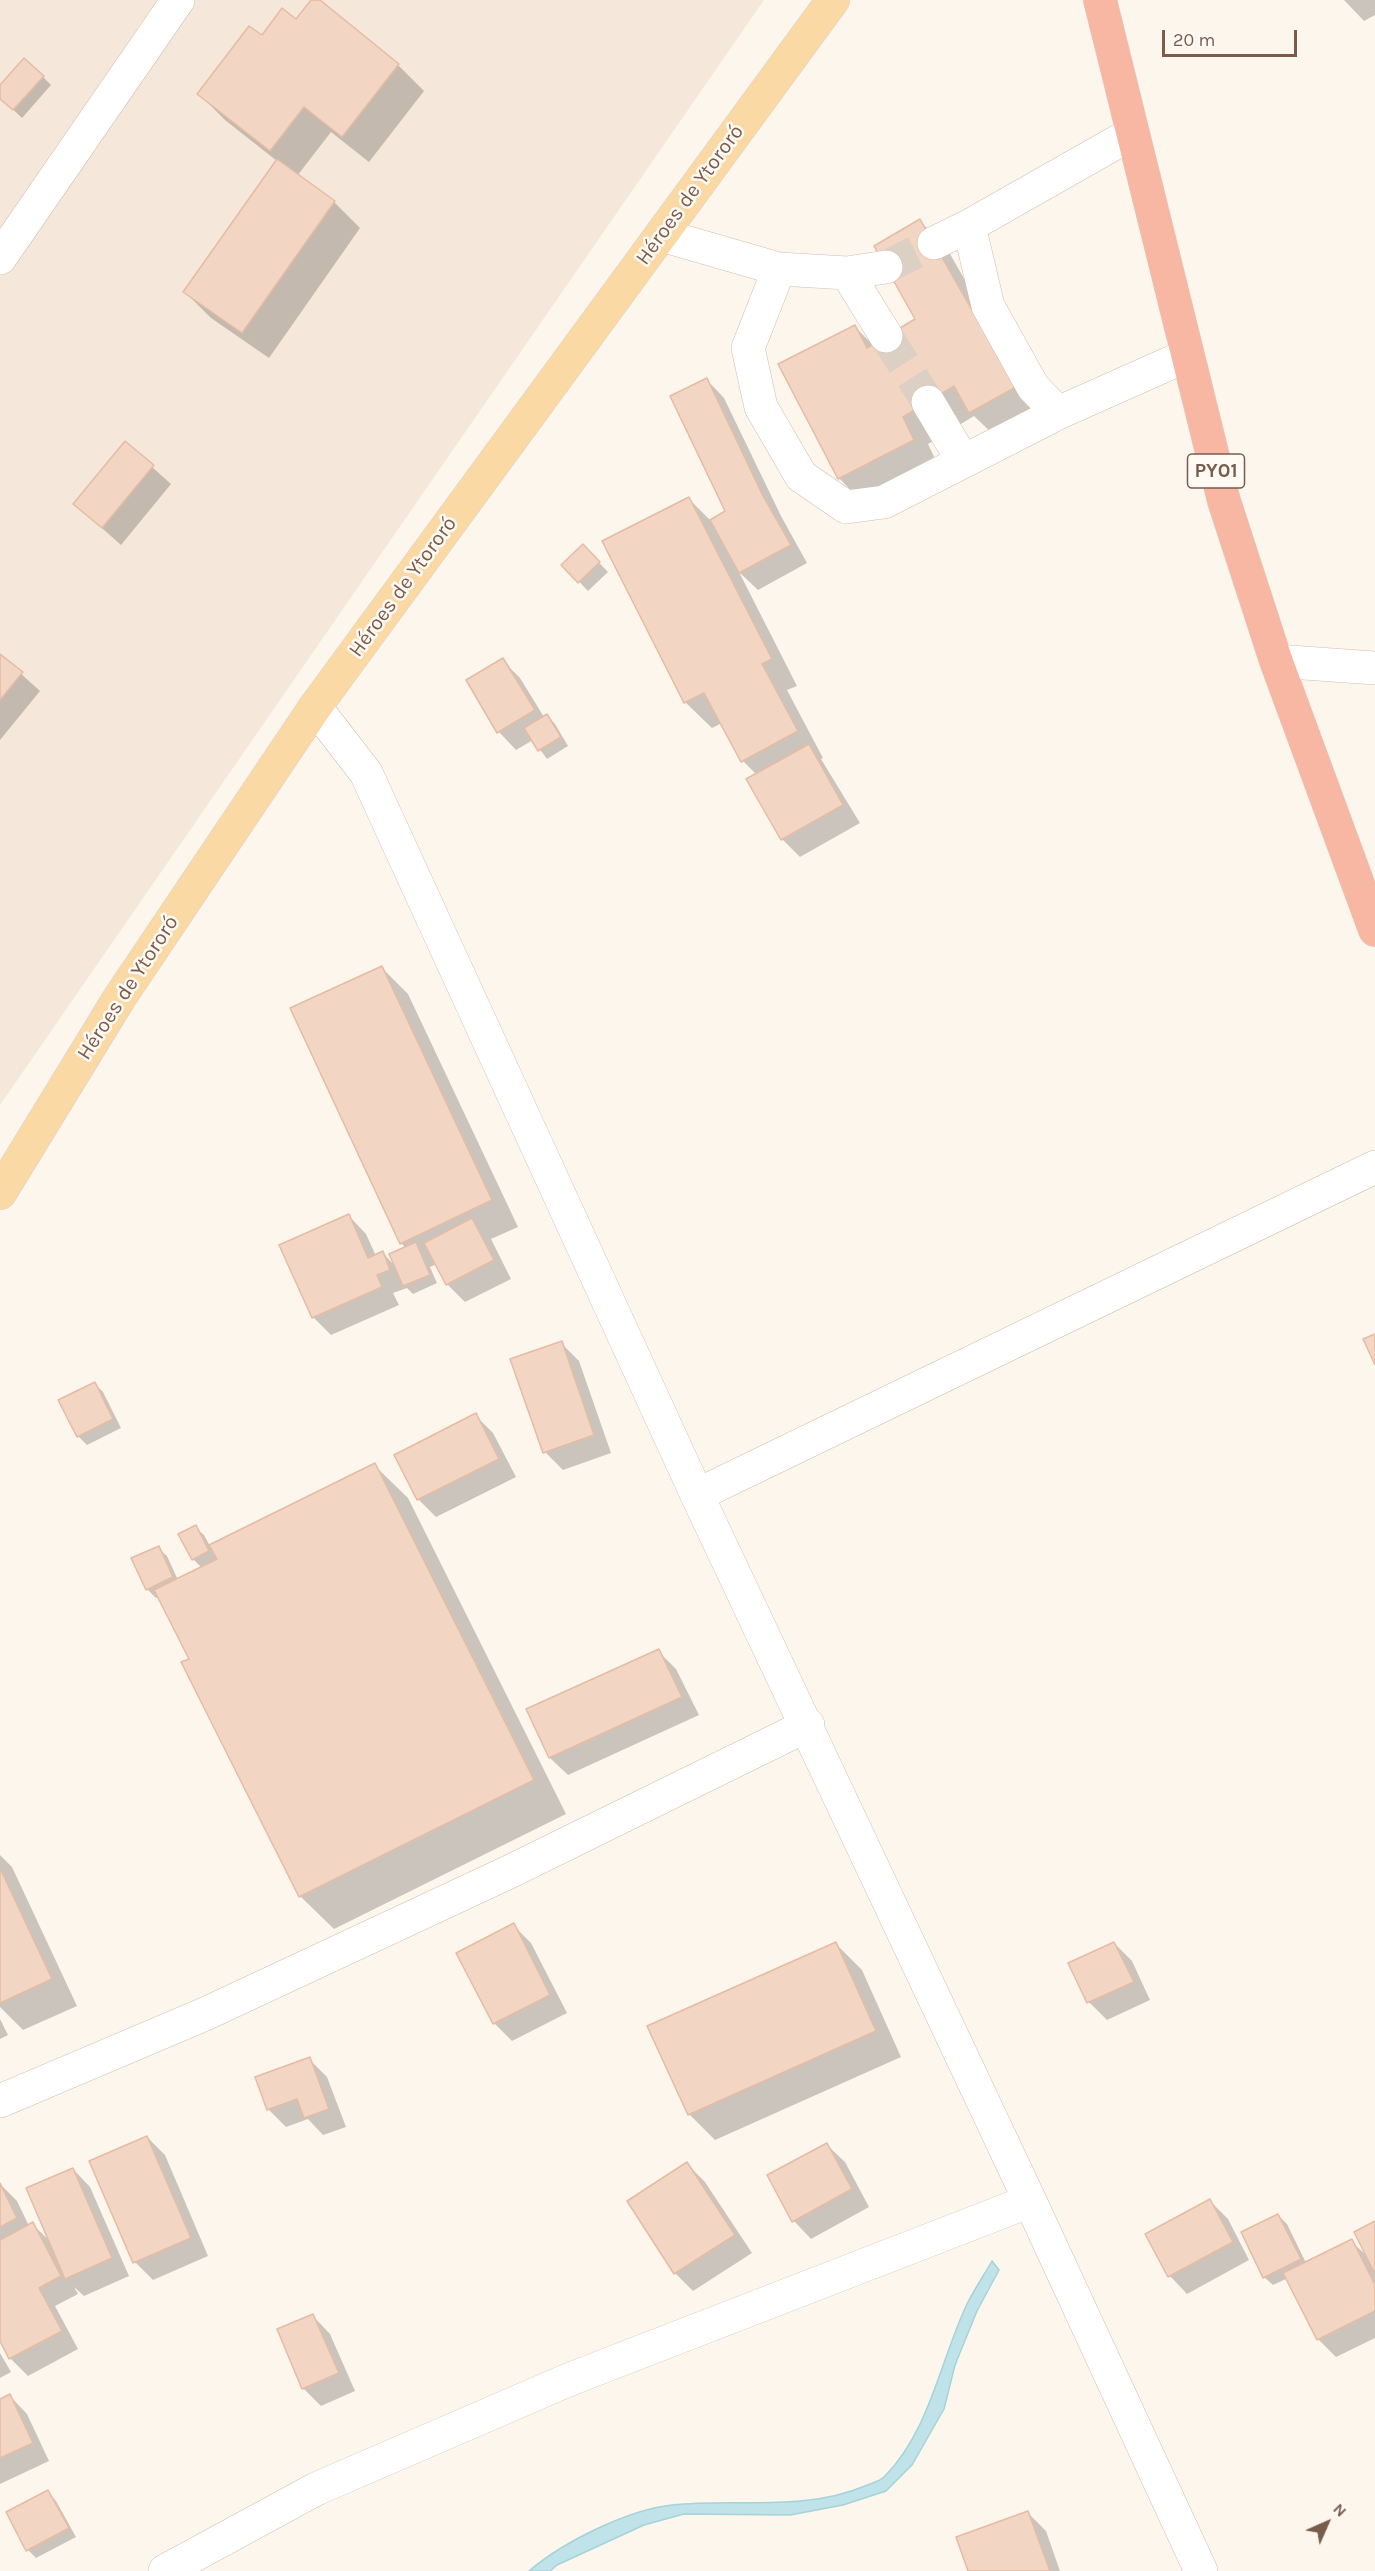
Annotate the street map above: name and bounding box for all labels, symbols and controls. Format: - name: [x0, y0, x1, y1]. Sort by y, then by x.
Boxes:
- scale bar: [1165, 18, 1300, 56]
- text: 20 m: [1173, 29, 1215, 51]
- street label: Héroes de Ytororó: [631, 120, 749, 270]
- road number: PY01: [1188, 454, 1244, 488]
- street label: Héroes de Ytororó: [344, 512, 462, 662]
- street label: Héroes de Ytororó: [72, 911, 184, 1065]
- north arrow: [1297, 2493, 1357, 2553]
- text: N: [1329, 2499, 1351, 2521]

